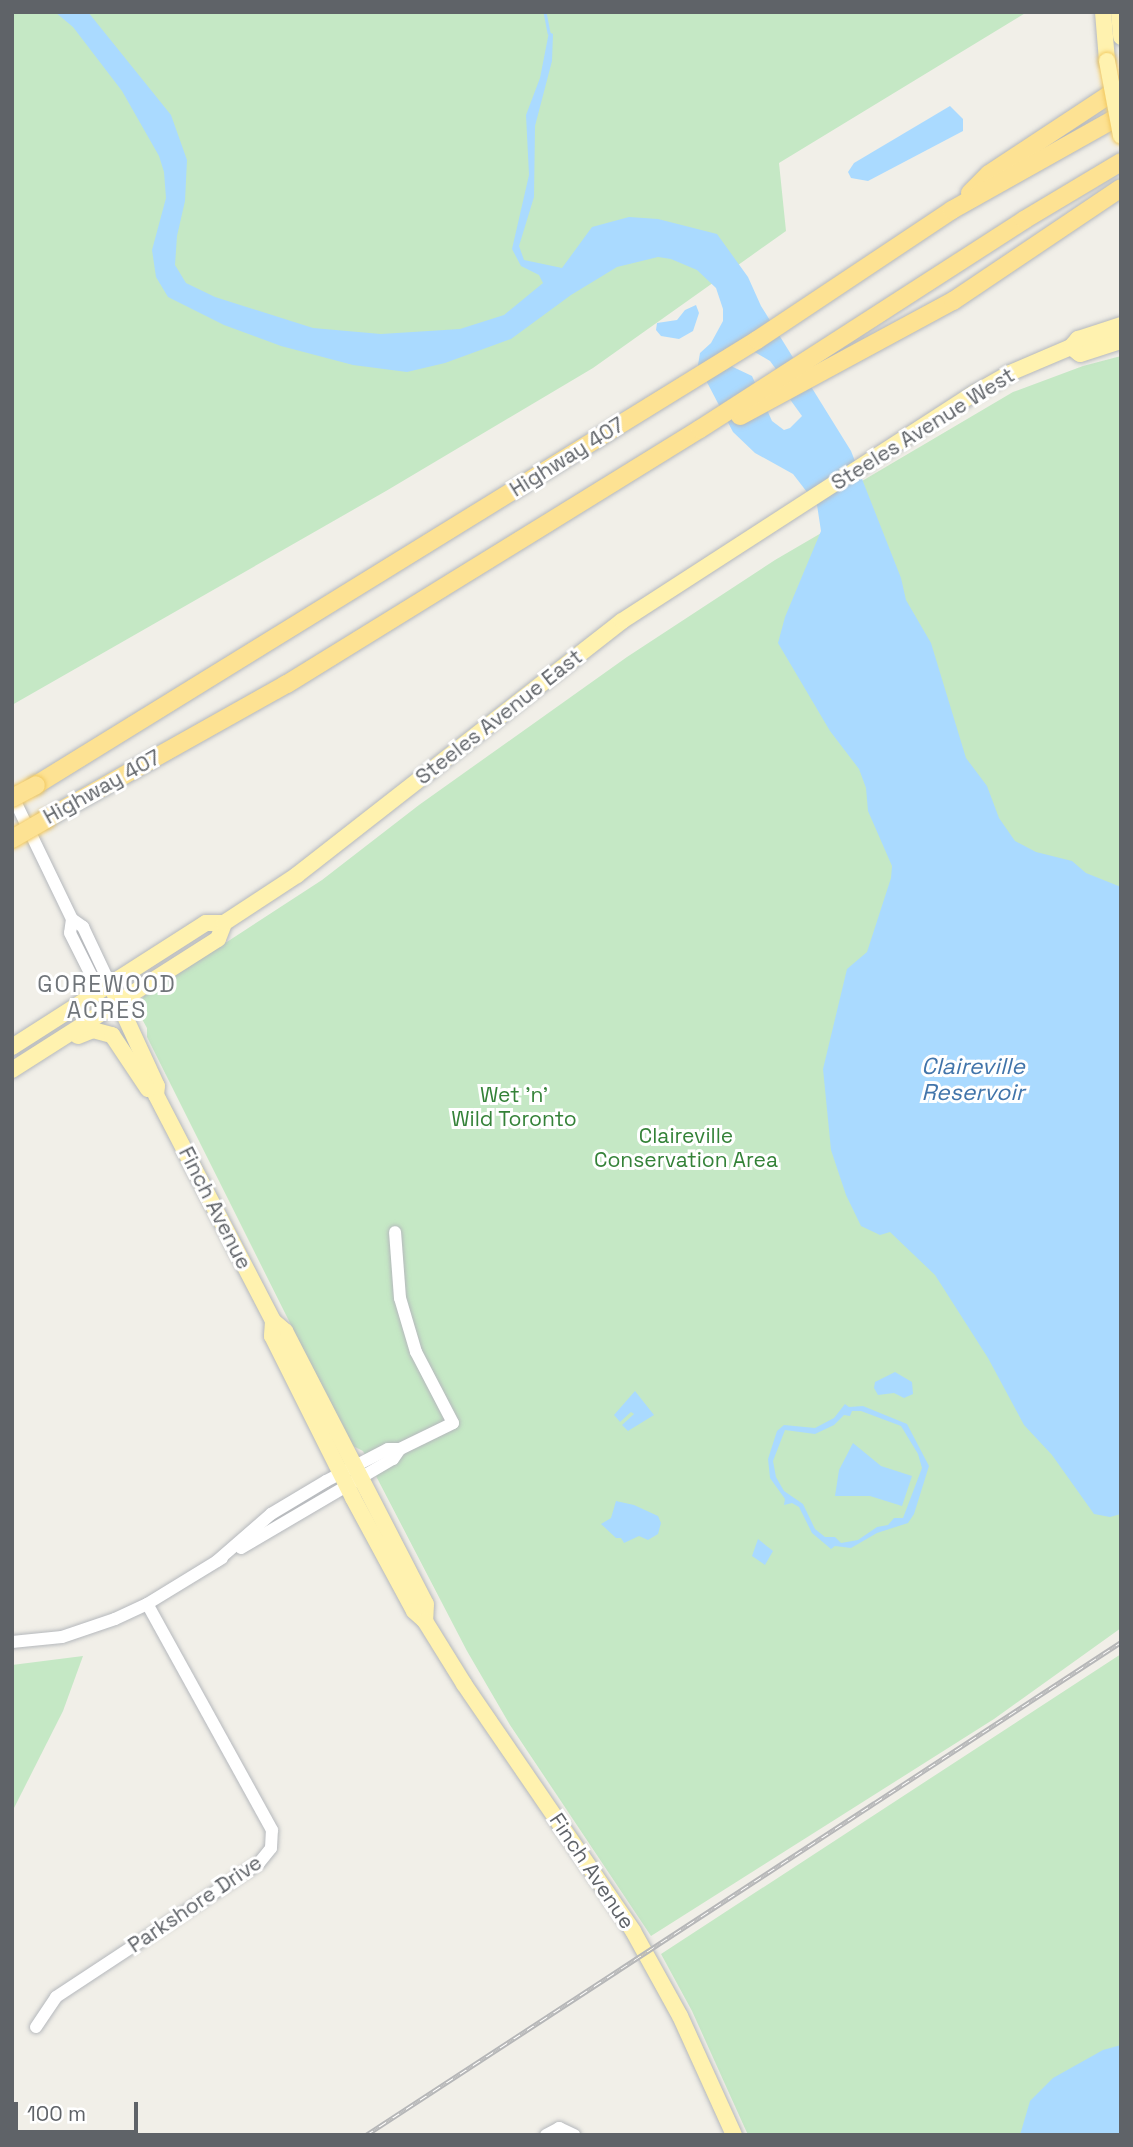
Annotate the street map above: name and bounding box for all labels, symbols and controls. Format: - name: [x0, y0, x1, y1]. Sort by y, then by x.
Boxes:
- street label: Steeles Avenue West: [827, 362, 1019, 496]
- street label: Highway 407: [505, 412, 629, 502]
- street label: Steeles Avenue East: [411, 644, 587, 790]
- street label: Highway 407: [39, 744, 165, 830]
- district label: GOREWOOD ACRES: [38, 970, 176, 1024]
- water label: Claireville Reservoir: [921, 1052, 1025, 1106]
- park label: Wet 'n' Wild Toronto: [451, 1082, 577, 1132]
- park label: Claireville Conservation Area: [594, 1123, 778, 1173]
- street label: Finch Avenue: [173, 1142, 257, 1274]
- street label: Finch Avenue: [544, 1808, 640, 1934]
- street label: Parkshore Drive: [123, 1850, 267, 1958]
- scale bar: [18, 2088, 142, 2132]
- text: 100 m: [27, 2100, 86, 2127]

